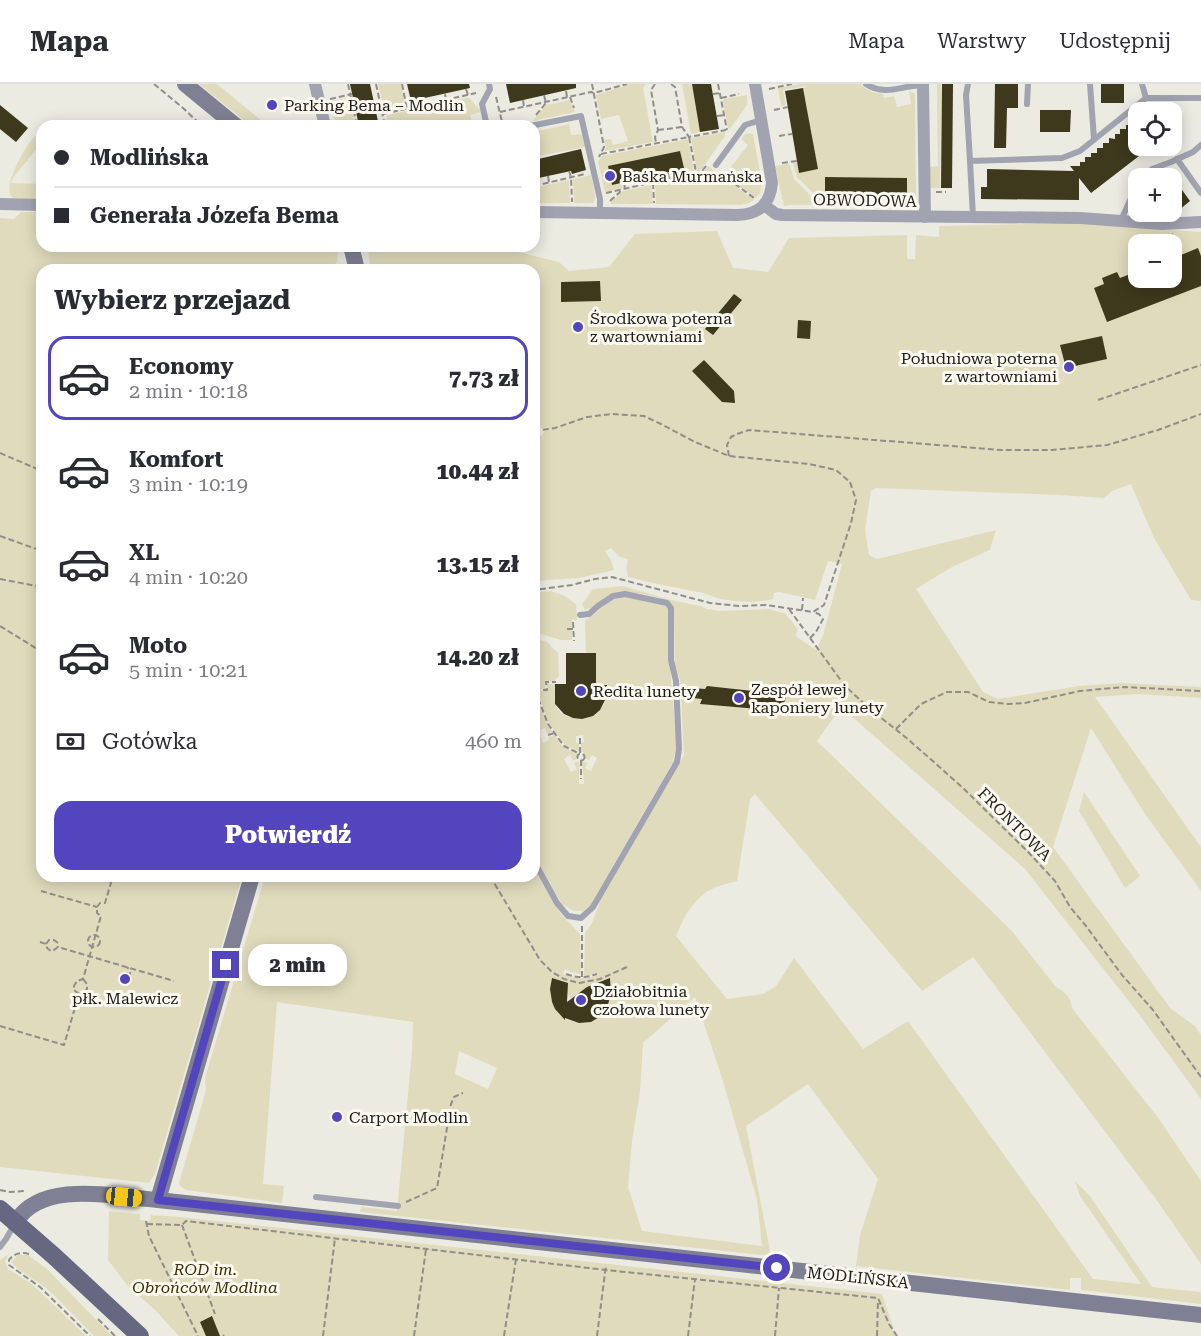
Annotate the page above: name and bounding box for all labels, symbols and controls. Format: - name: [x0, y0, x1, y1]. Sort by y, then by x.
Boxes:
- text: Mapa: [30, 25, 109, 58]
- text: Mapa: [848, 29, 904, 53]
- text: Warstwy: [937, 29, 1026, 53]
- text: Udostępnij: [1059, 29, 1171, 53]
- place label: Parking Bema – Modlin: [284, 96, 464, 115]
- marker: Parking Bema – Modlin: [265, 98, 279, 112]
- map controls: [1128, 102, 1182, 288]
- button: locate: [1128, 102, 1182, 156]
- text: Modlińska: [90, 145, 208, 170]
- place label: Baśka Murmańska: [622, 167, 763, 186]
- button: +: [1128, 168, 1182, 222]
- marker: Baśka Murmańska: [603, 169, 617, 183]
- street label: OBWODOWA: [813, 190, 918, 211]
- text: Generała Józefa Bema: [90, 203, 339, 228]
- button: −: [1128, 234, 1182, 288]
- text: Wybierz przejazd: [54, 284, 290, 316]
- place label: Środkowa poterna z wartowniami: [590, 309, 732, 346]
- marker: Środkowa poterna z wartowniami: [571, 320, 585, 334]
- place label: Południowa poterna z wartowniami: [901, 349, 1057, 386]
- icon: car: [57, 351, 111, 405]
- text: Economy: [129, 354, 233, 379]
- marker: Południowa poterna z wartowniami: [1062, 360, 1076, 374]
- text: 7.73 zł: [449, 366, 519, 391]
- text: 2 min · 10:18: [129, 379, 248, 403]
- icon: car: [57, 444, 111, 498]
- text: Komfort: [129, 447, 224, 472]
- text: 10.44 zł: [436, 459, 519, 484]
- text: 3 min · 10:19: [129, 472, 248, 496]
- icon: car: [57, 537, 111, 591]
- text: XL: [129, 540, 159, 565]
- text: 13.15 zł: [436, 552, 519, 577]
- text: 4 min · 10:20: [129, 565, 248, 589]
- icon: car: [57, 630, 111, 684]
- text: Moto: [129, 633, 187, 658]
- text: 14.20 zł: [436, 645, 519, 670]
- text: 5 min · 10:21: [129, 658, 248, 682]
- place label: Zespół lewej kaponiery lunety: [751, 680, 884, 717]
- place label: Redita lunety: [593, 682, 697, 701]
- marker: Redita lunety: [574, 684, 588, 698]
- marker: Zespół lewej kaponiery lunety: [732, 691, 746, 705]
- icon: cash: [54, 725, 87, 758]
- text: Gotówka: [102, 729, 197, 754]
- text: 460 m: [465, 729, 522, 753]
- street label: FRONTOWA: [974, 784, 1056, 866]
- button: Potwierdź: [54, 801, 522, 870]
- callout: 2 min: [247, 944, 346, 986]
- route end: [212, 951, 239, 978]
- text: 2 min: [269, 953, 326, 977]
- marker: płk. Malewicz: [118, 972, 132, 986]
- place label: Działobitnia czołowa lunety: [593, 982, 710, 1019]
- place label: płk. Malewicz: [72, 989, 178, 1008]
- marker: Działobitnia czołowa lunety: [574, 993, 588, 1007]
- place label: Carport Modlin: [349, 1108, 468, 1127]
- marker: Carport Modlin: [330, 1110, 344, 1124]
- car: [105, 1186, 143, 1208]
- route start: [763, 1254, 790, 1281]
- park label: ROD im. Obrońców Modlina: [132, 1260, 278, 1297]
- street label: MODLIŃSKA: [806, 1263, 911, 1292]

